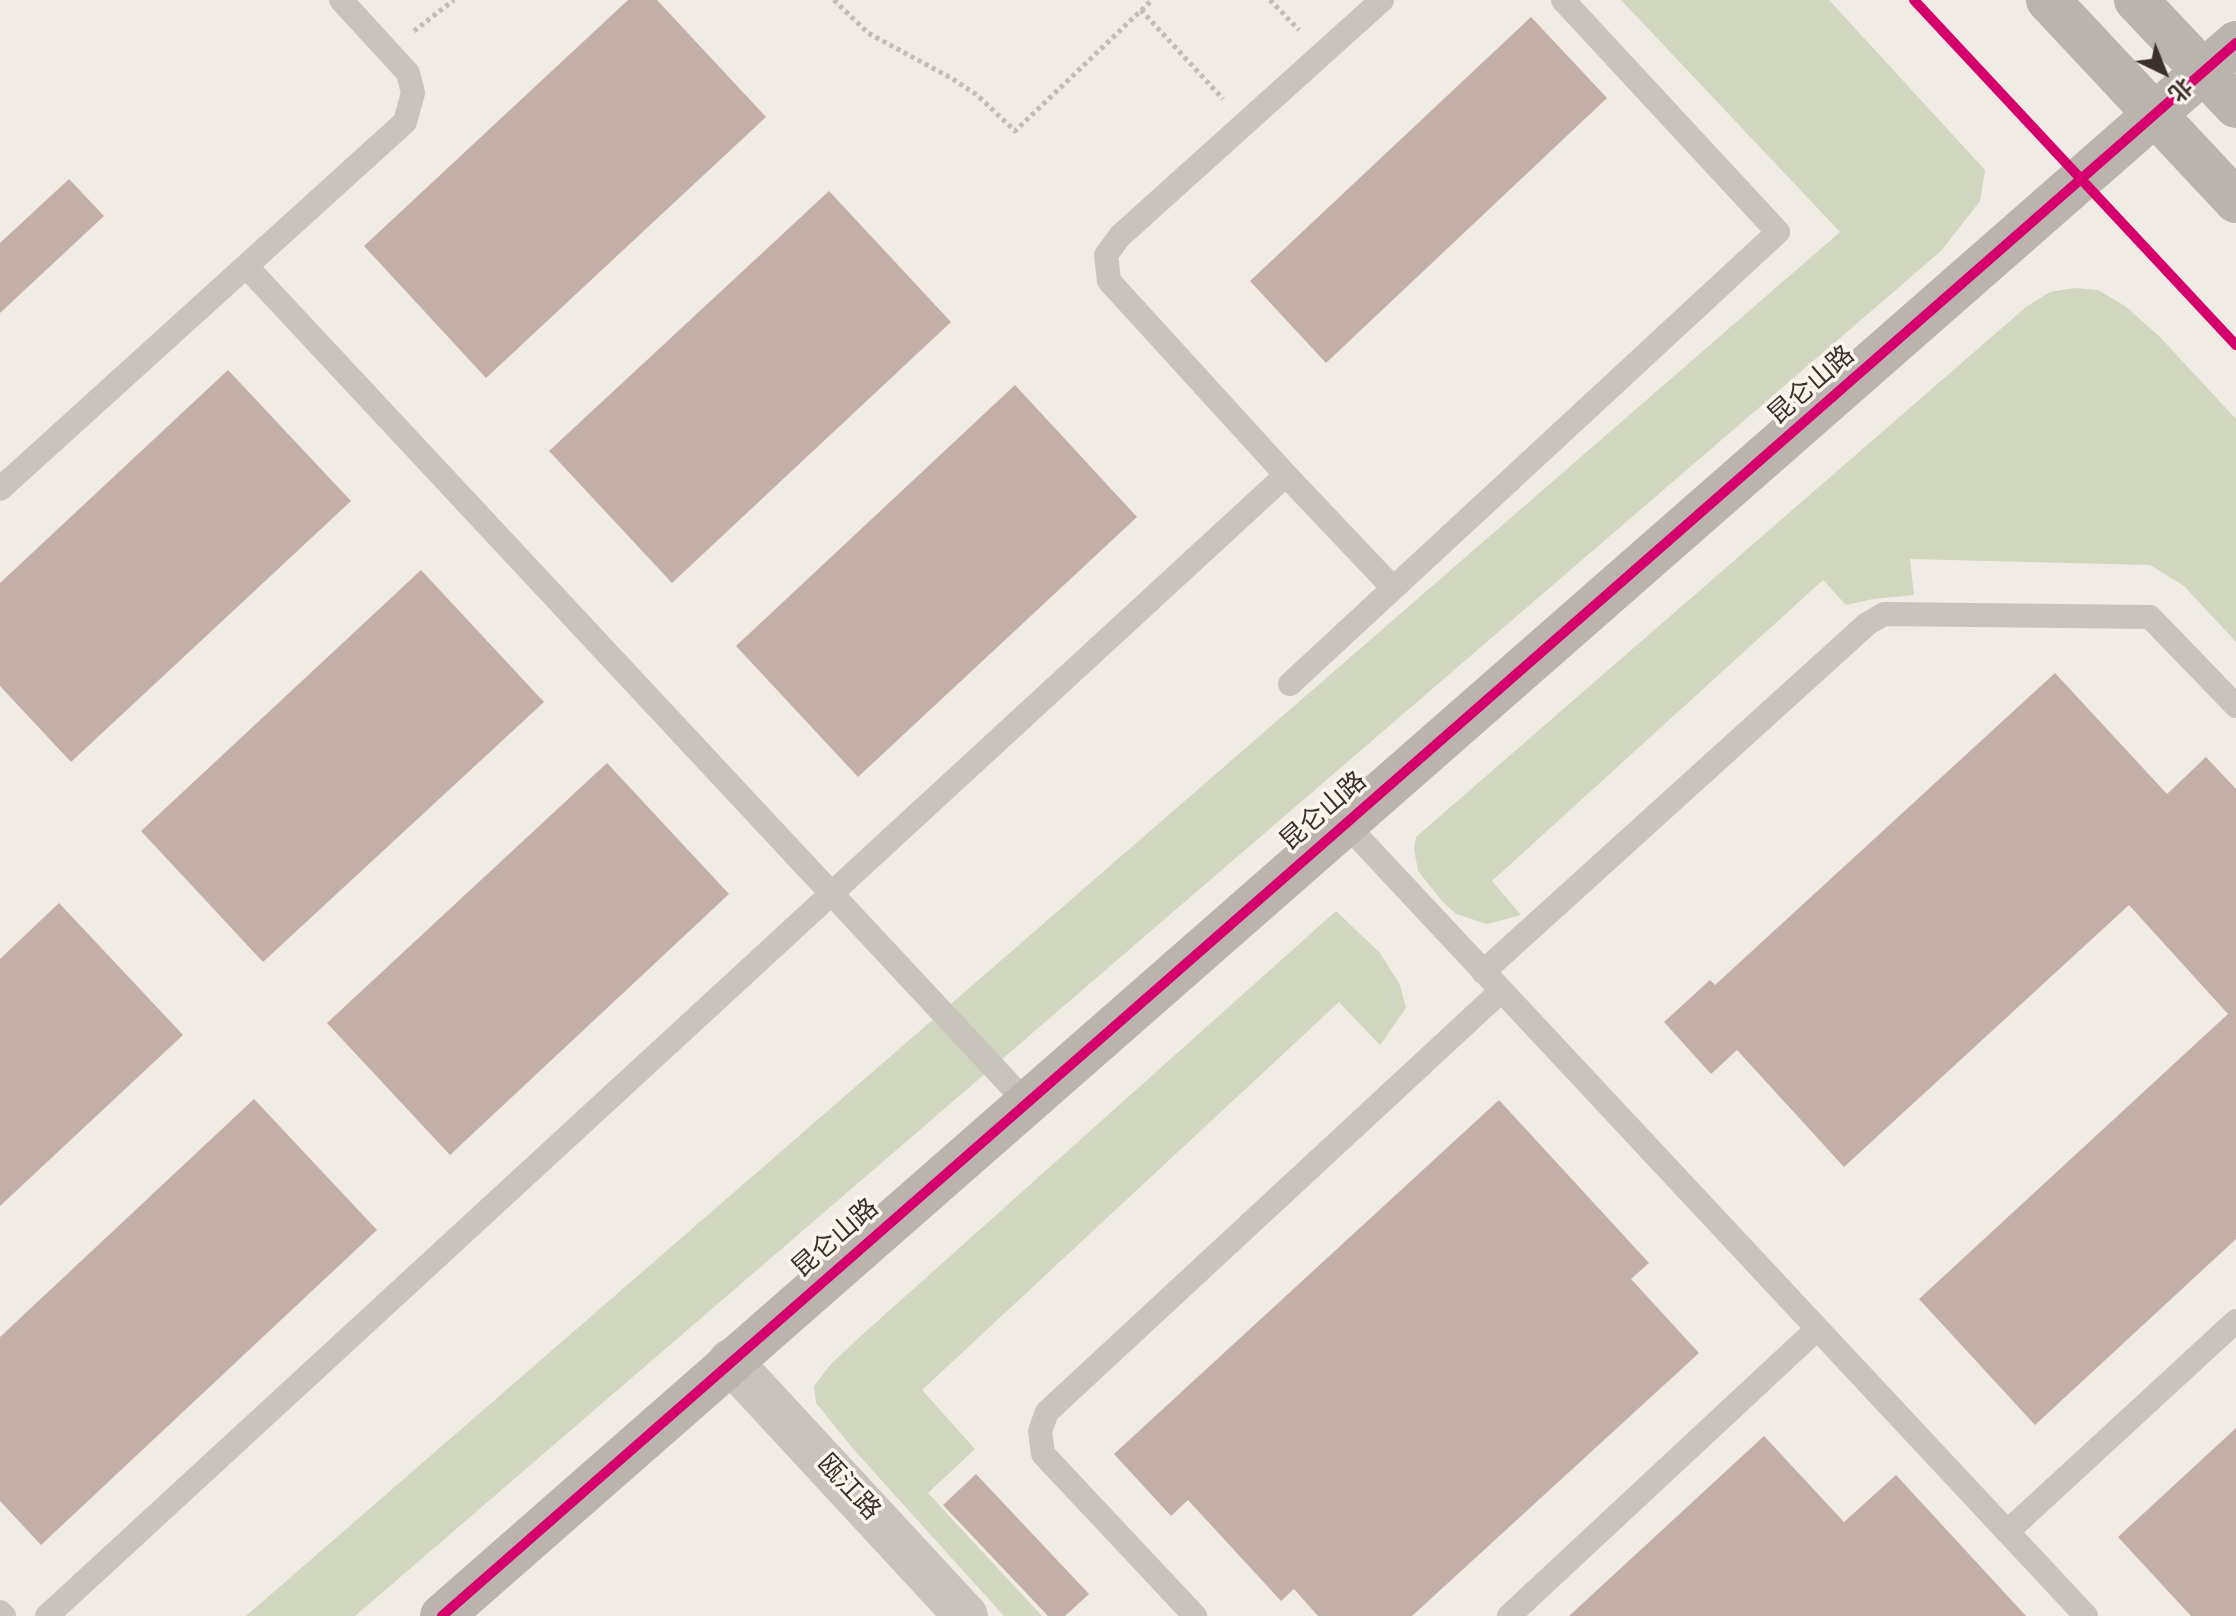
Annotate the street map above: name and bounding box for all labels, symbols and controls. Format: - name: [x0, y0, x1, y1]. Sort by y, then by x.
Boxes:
- north arrow: [2124, 32, 2204, 112]
- text: 北: [2164, 73, 2197, 107]
- street label: 昆仑山路: [1763, 340, 1861, 432]
- street label: 昆仑山路: [1275, 766, 1373, 858]
- street label: 昆仑山路: [787, 1193, 885, 1285]
- street label: 瓯江路: [810, 1449, 886, 1527]

